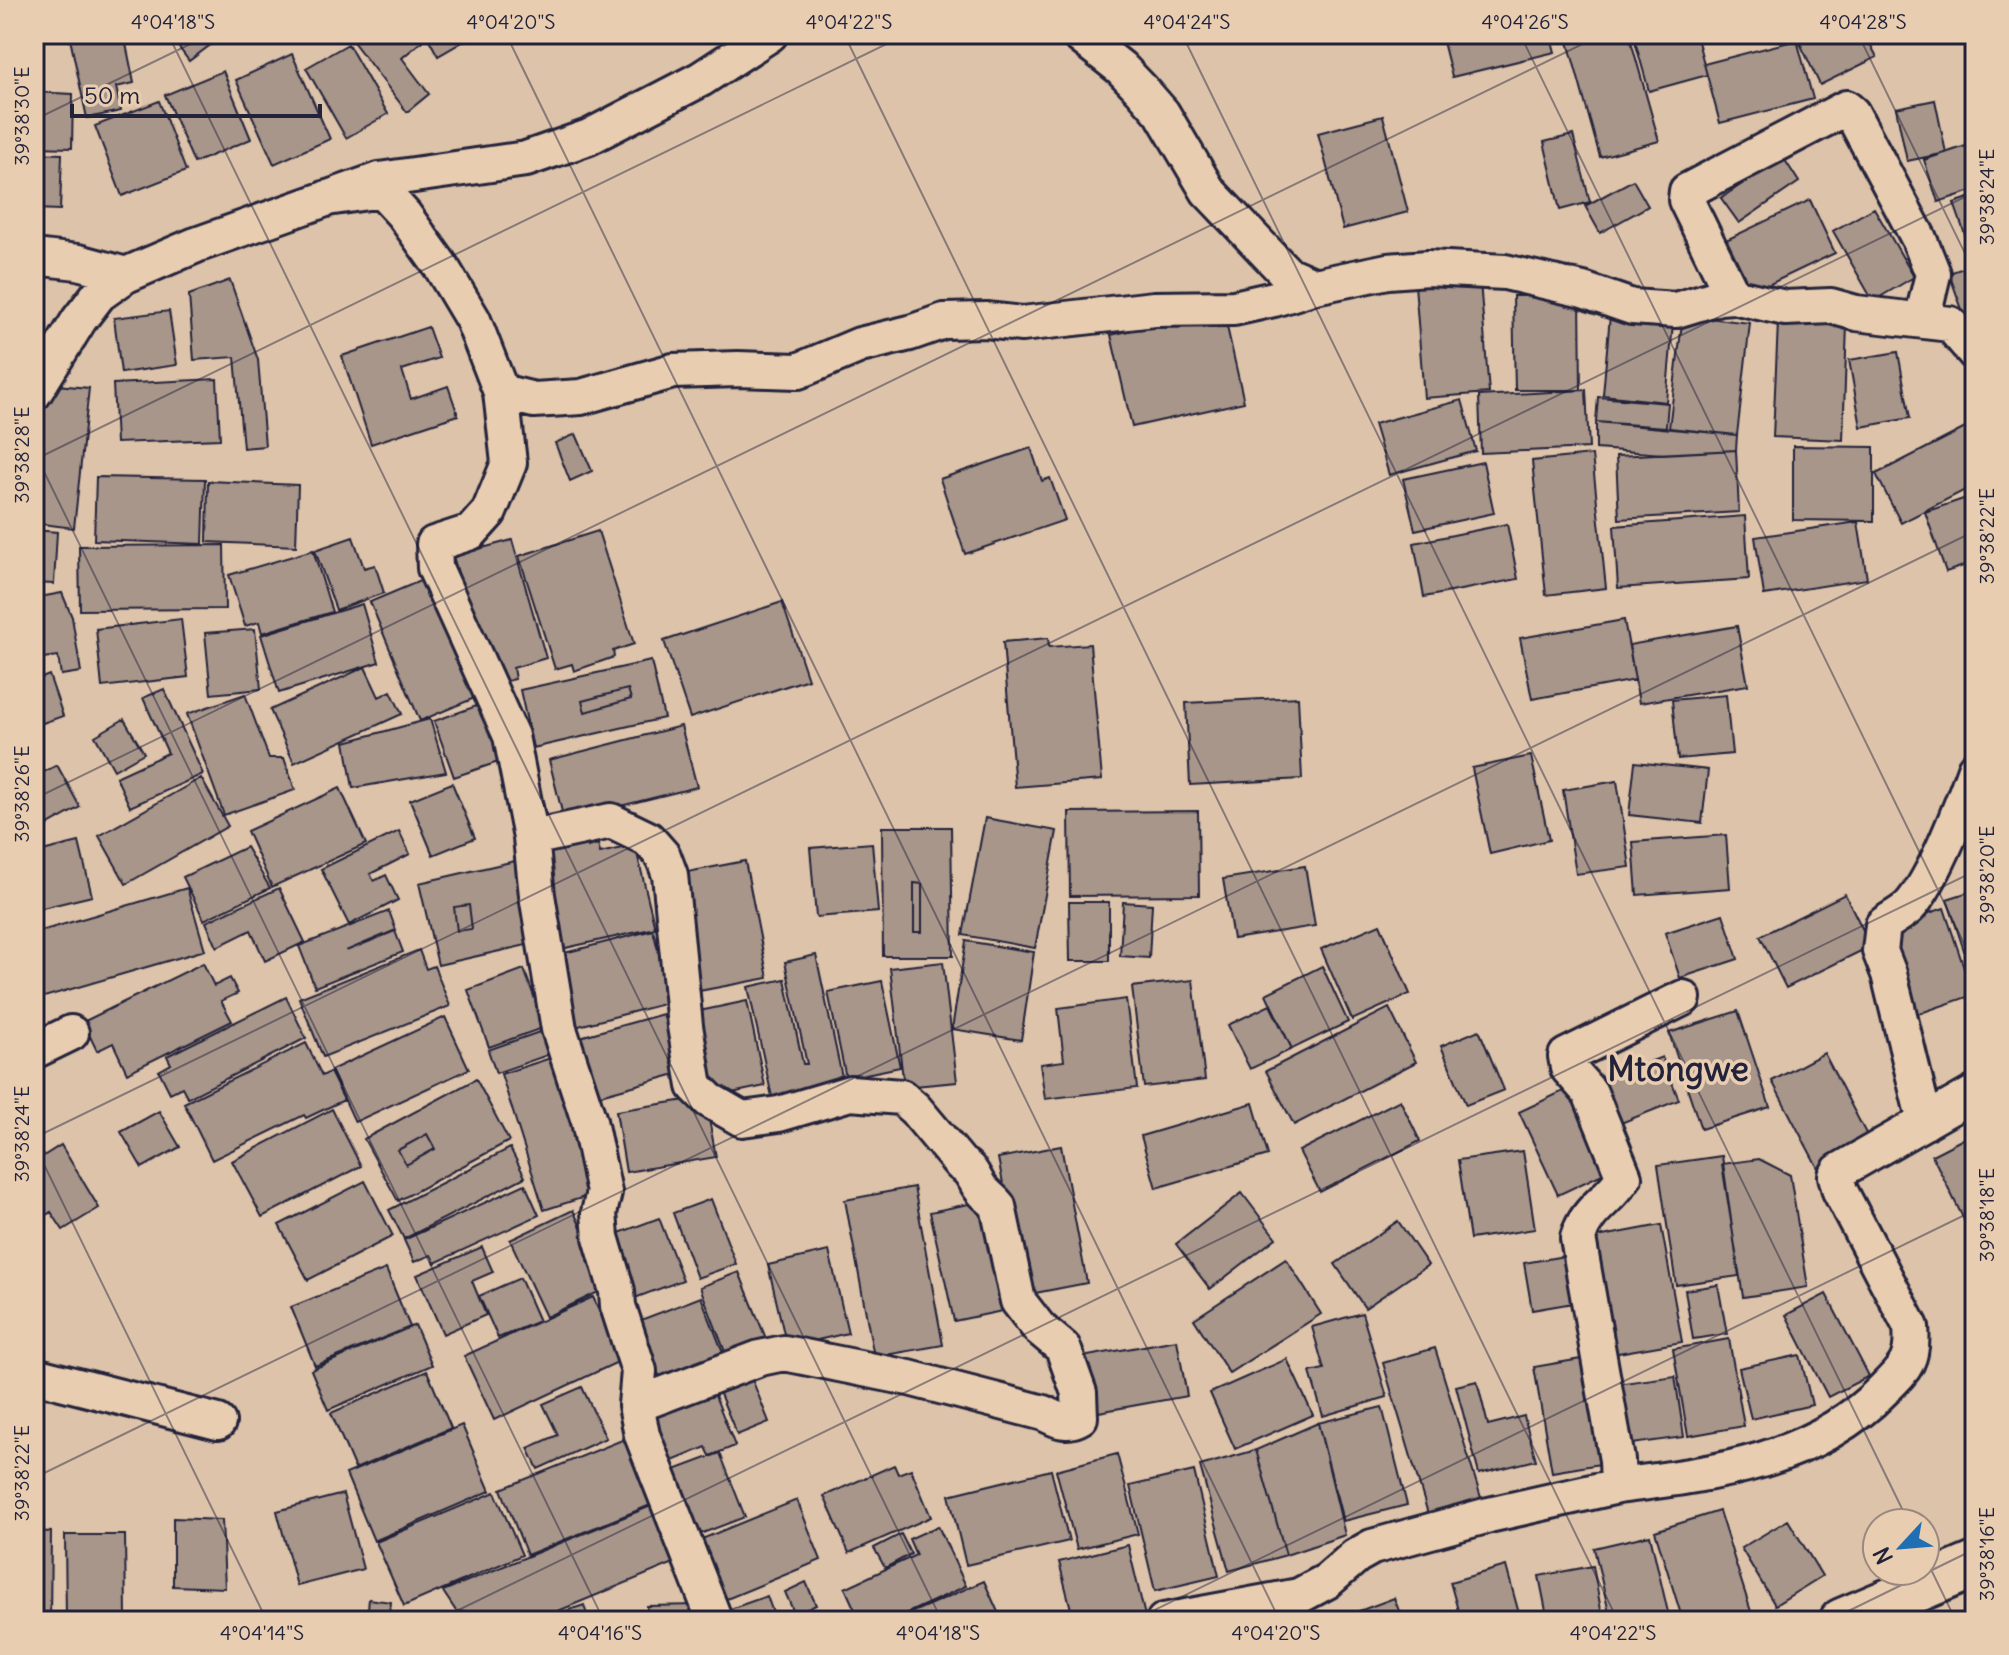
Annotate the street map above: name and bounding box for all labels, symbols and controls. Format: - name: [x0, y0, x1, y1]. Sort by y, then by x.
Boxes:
- text: 4°04'18"S: [131, 9, 215, 34]
- text: 4°04'20"S: [467, 9, 555, 34]
- text: 4°04'22"S: [806, 9, 892, 34]
- text: 4°04'24"S: [1144, 9, 1230, 34]
- text: 4°04'26"S: [1481, 9, 1569, 34]
- text: 4°04'28"S: [1819, 9, 1907, 34]
- text: 39°38'30"E: [9, 66, 34, 166]
- scale bar: [72, 68, 320, 118]
- text: 50 m: [84, 80, 140, 110]
- text: 39°38'24"E: [1974, 148, 1999, 246]
- text: 39°38'28"E: [9, 406, 34, 504]
- text: 39°38'22"E: [1974, 488, 1999, 584]
- text: 39°38'26"E: [9, 745, 34, 843]
- text: 39°38'20"E: [1974, 826, 1999, 924]
- district label: Mtongwe: [1607, 1047, 1749, 1090]
- text: 39°38'24"E: [9, 1085, 34, 1183]
- text: 39°38'18"E: [1974, 1168, 1999, 1262]
- text: 39°38'22"E: [9, 1425, 34, 1521]
- north arrow: [1861, 1507, 1941, 1587]
- text: 39°38'16"E: [1974, 1507, 1999, 1601]
- text: N: [1867, 1543, 1899, 1569]
- text: 4°04'14"S: [220, 1620, 304, 1645]
- text: 4°04'16"S: [558, 1620, 642, 1645]
- text: 4°04'18"S: [896, 1620, 980, 1645]
- text: 4°04'20"S: [1232, 1620, 1320, 1645]
- text: 4°04'22"S: [1570, 1620, 1656, 1645]

